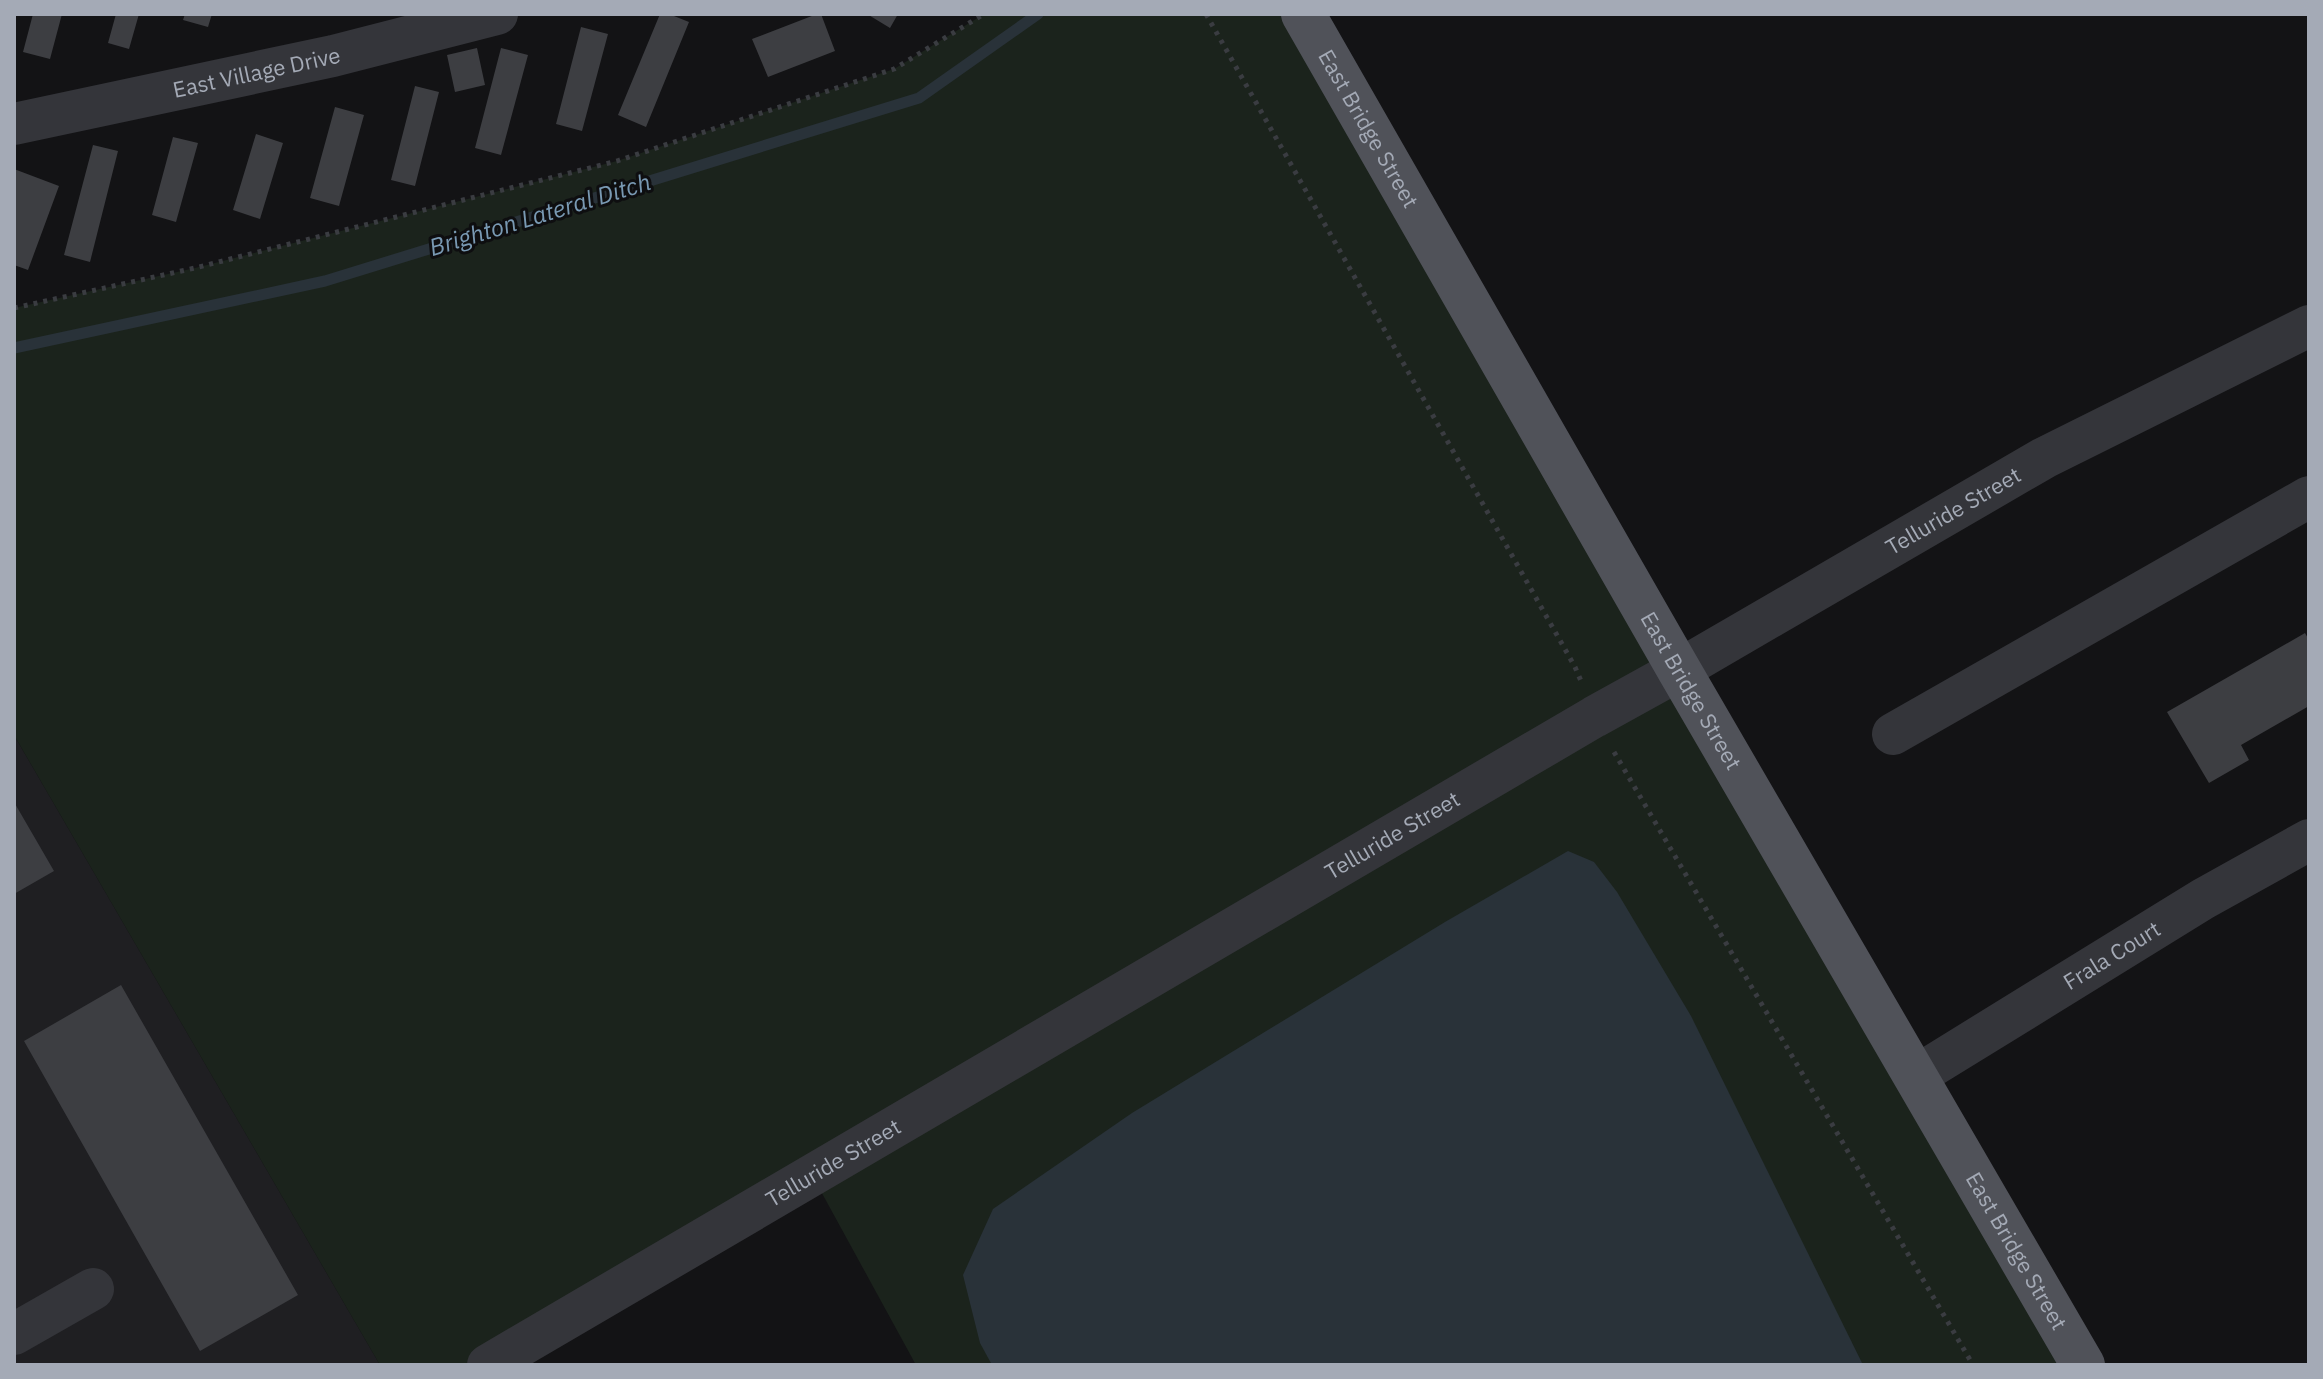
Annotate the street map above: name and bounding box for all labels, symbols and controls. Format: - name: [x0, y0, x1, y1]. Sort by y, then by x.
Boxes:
- street label: East Village Drive: [170, 40, 343, 104]
- street label: East Bridge Street: [1312, 44, 1426, 213]
- water label: Brighton Lateral Ditch: [425, 165, 654, 263]
- street label: Telluride Street: [1880, 460, 2026, 561]
- street label: East Bridge Street: [1634, 606, 1749, 775]
- street label: Telluride Street: [1319, 784, 1465, 886]
- street label: Frala Court: [2058, 914, 2165, 996]
- street label: Telluride Street: [760, 1112, 906, 1213]
- street label: East Bridge Street: [1960, 1166, 2074, 1335]

